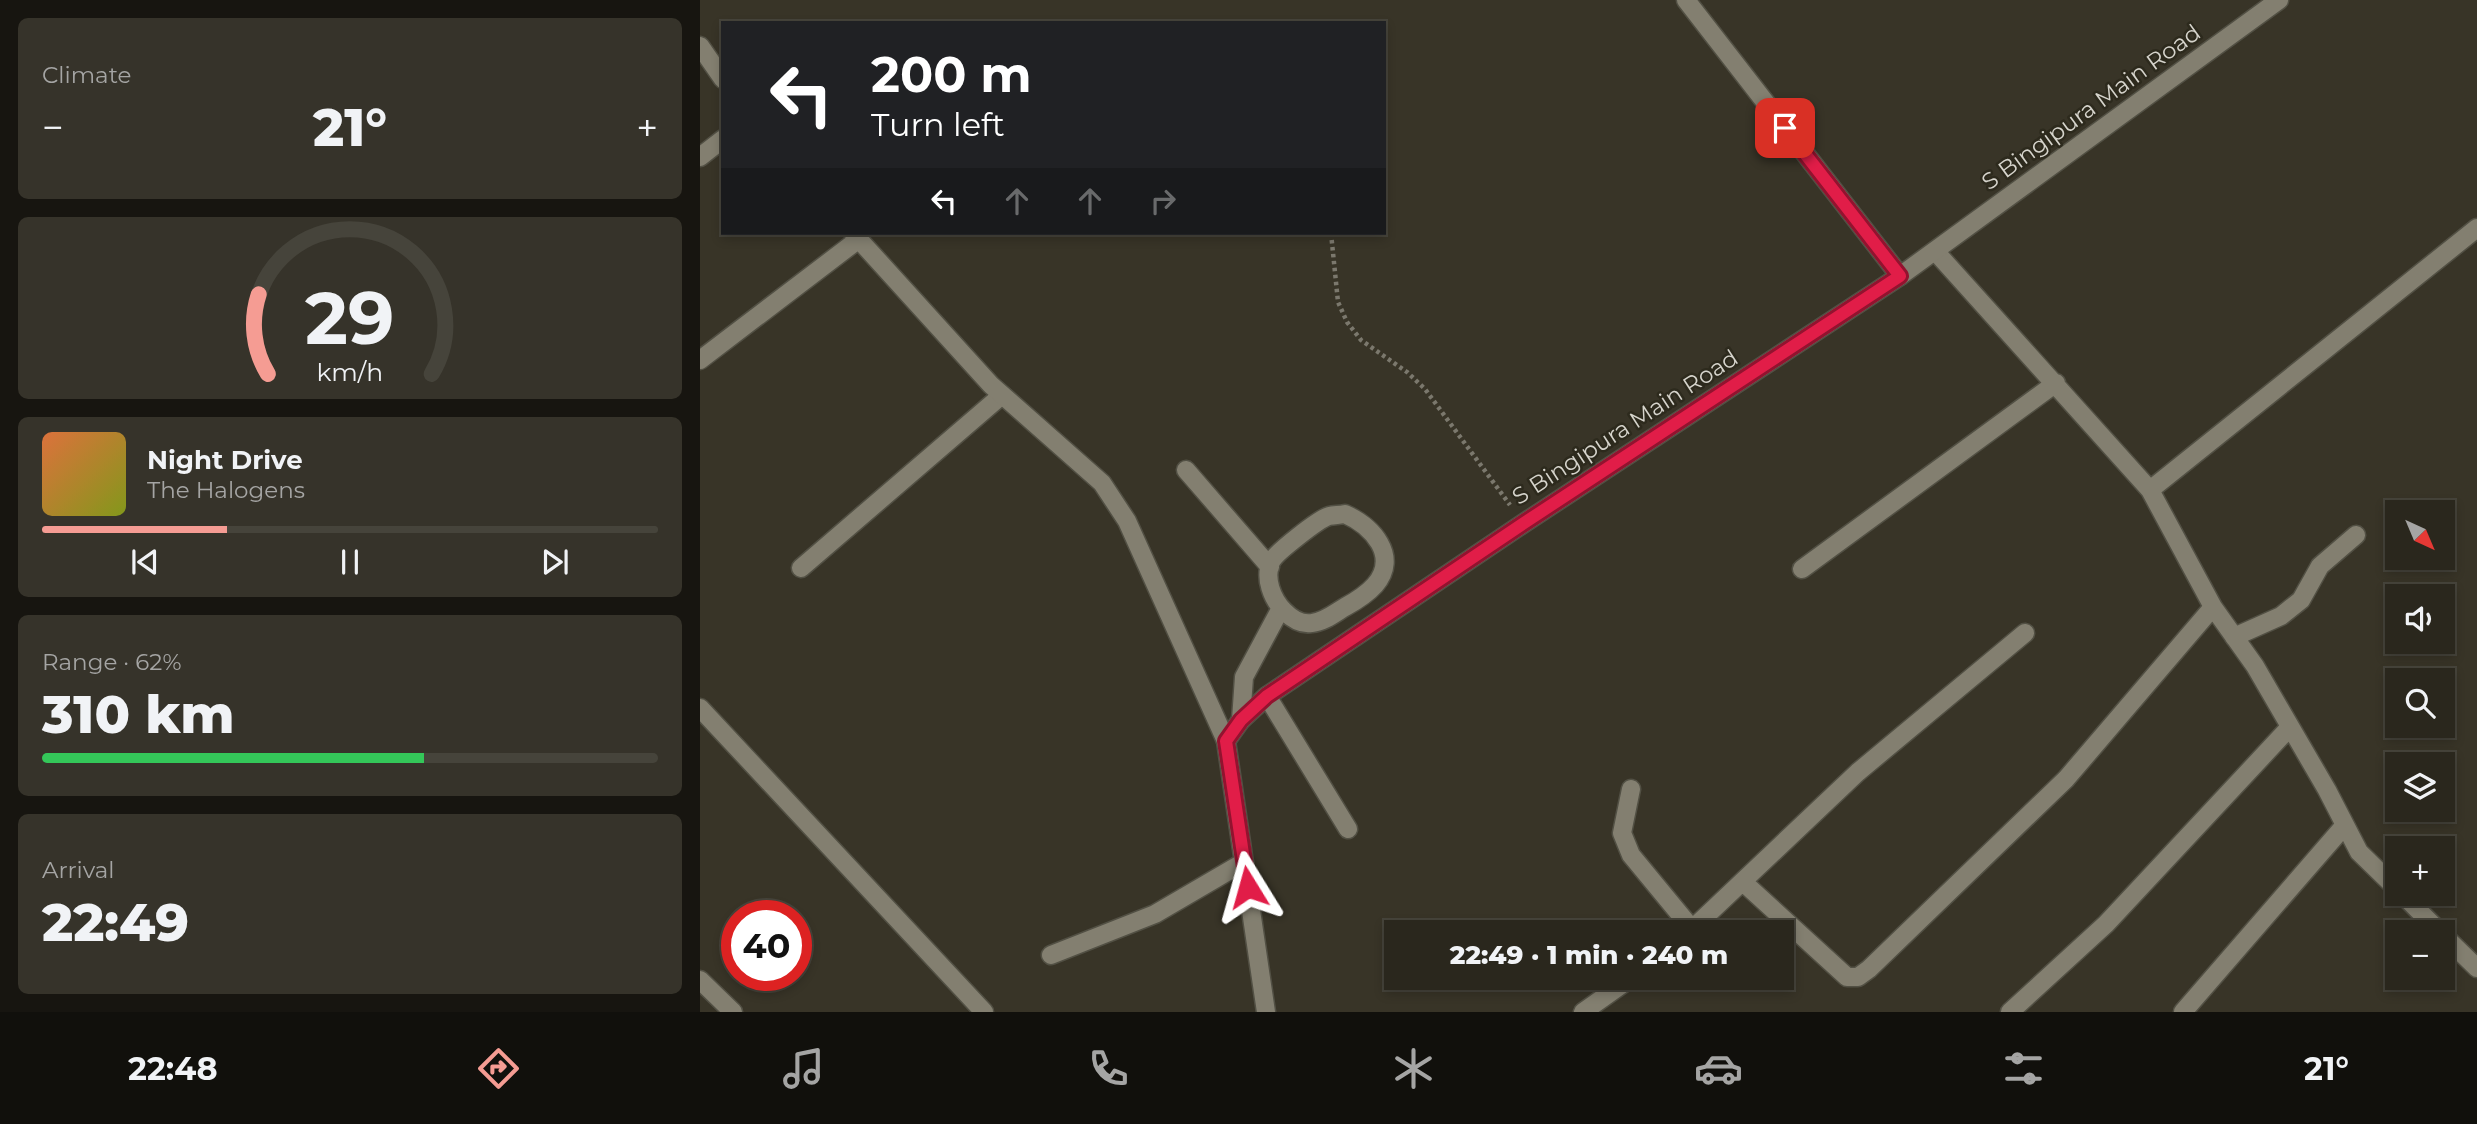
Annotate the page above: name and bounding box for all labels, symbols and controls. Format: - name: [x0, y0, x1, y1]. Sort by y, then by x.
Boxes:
- street label: S Bingipura Main Road: [1976, 18, 2206, 196]
- text: 200 m: [871, 45, 1032, 104]
- icon: left: [756, 49, 847, 140]
- text: Climate: [42, 61, 131, 89]
- text: 21°: [313, 96, 387, 159]
- pin: [1755, 98, 1815, 158]
- text: −: [42, 104, 64, 151]
- text: +: [636, 104, 658, 151]
- text: Turn left: [871, 105, 1005, 144]
- icon: arrive: [1766, 109, 1804, 147]
- icon: left: [925, 182, 963, 220]
- icon: ahead: [998, 182, 1036, 220]
- icon: ahead: [1071, 182, 1109, 220]
- icon: right: [1144, 182, 1182, 220]
- text: 29: [305, 274, 395, 362]
- street label: S Bingipura Main Road: [1507, 343, 1743, 511]
- text: km/h: [317, 356, 383, 386]
- text: Night Drive: [147, 444, 303, 476]
- text: The Halogens: [147, 476, 305, 504]
- north arrow: [2385, 500, 2455, 570]
- map controls: [2385, 500, 2455, 990]
- icon: previous: [126, 543, 164, 581]
- icon: pause: [331, 543, 369, 581]
- icon: next: [536, 543, 574, 581]
- button: sound: [2385, 584, 2455, 654]
- text: Range · 62%: [42, 648, 182, 676]
- button: search: [2385, 668, 2455, 738]
- text: 310 km: [42, 683, 235, 746]
- button: layers: [2385, 752, 2455, 822]
- button: +: [2385, 836, 2455, 906]
- position arrow: [1211, 850, 1285, 924]
- text: Arrival: [42, 856, 115, 884]
- text: 22:49: [42, 891, 189, 954]
- speed limit sign: 40: [721, 900, 812, 991]
- button: −: [2385, 920, 2455, 990]
- text: 22:49 · 1 min · 240 m: [1450, 939, 1728, 971]
- icon: directions: [474, 1044, 523, 1093]
- icon: music: [779, 1044, 828, 1093]
- icon: phone: [1084, 1044, 1133, 1093]
- icon: climate: [1389, 1044, 1438, 1093]
- icon: car: [1694, 1044, 1743, 1093]
- icon: filters: [1999, 1044, 2048, 1093]
- text: 22:48: [128, 1049, 218, 1088]
- text: 21°: [2304, 1049, 2349, 1088]

